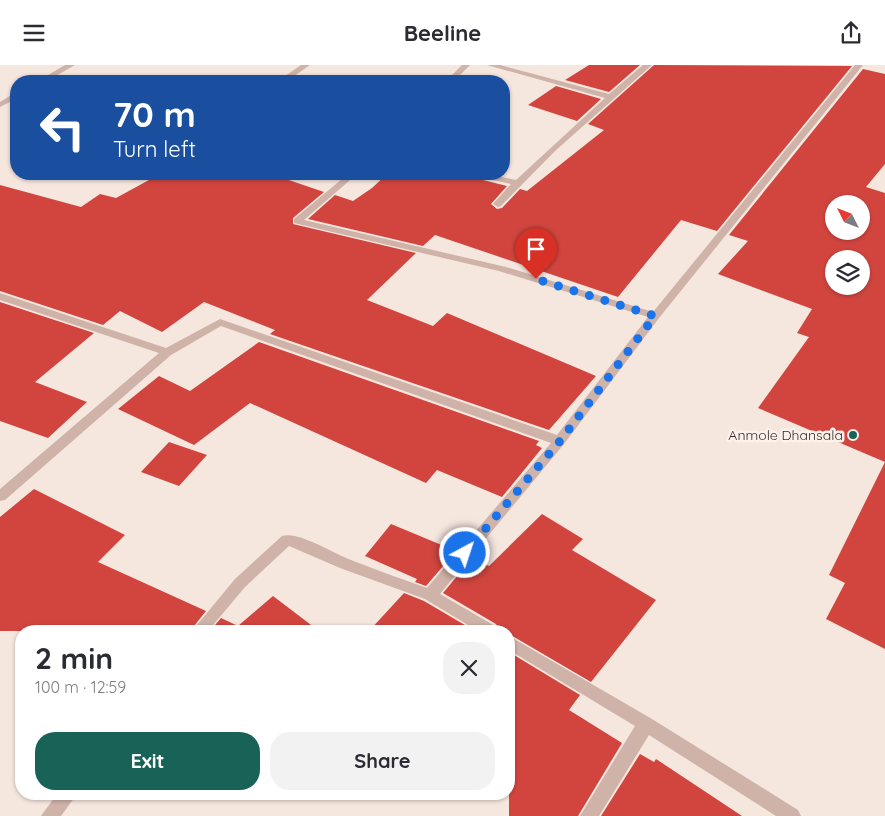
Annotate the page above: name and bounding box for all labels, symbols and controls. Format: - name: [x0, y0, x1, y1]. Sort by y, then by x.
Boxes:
- icon: menu: [20, 19, 48, 47]
- text: Beeline: [404, 19, 481, 47]
- icon: share: [837, 19, 865, 47]
- text: 70 m: [113, 92, 196, 136]
- icon: left: [30, 95, 95, 160]
- text: Turn left: [113, 135, 196, 163]
- north arrow: [825, 195, 870, 240]
- map controls: [825, 195, 870, 295]
- pin: [515, 228, 557, 279]
- icon: arrive: [522, 235, 550, 263]
- button: layers: [825, 250, 870, 295]
- place label: Anmole Dhansala: [728, 426, 843, 444]
- marker: Anmole Dhansala: [847, 429, 859, 441]
- position arrow: [438, 526, 490, 578]
- text: 2 min: [35, 639, 113, 677]
- button: close: [443, 642, 495, 694]
- text: 100 m · 12:59: [35, 677, 126, 697]
- button: Exit: [35, 732, 260, 790]
- button: Share: [270, 732, 495, 790]

